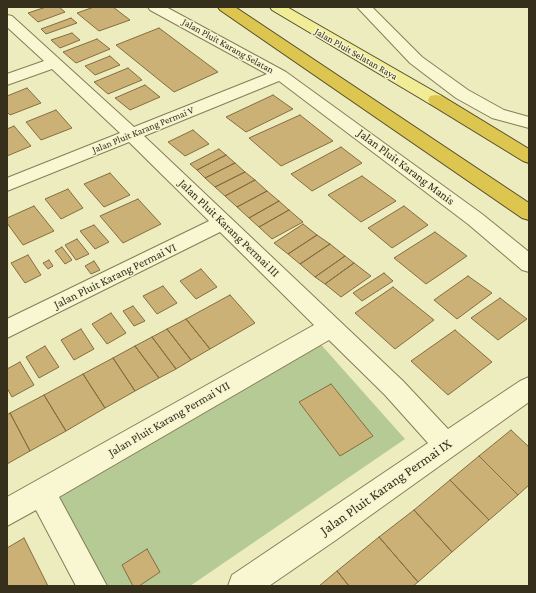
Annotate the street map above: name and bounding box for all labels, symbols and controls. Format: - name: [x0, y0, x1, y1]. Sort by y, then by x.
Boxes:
- street label: Jalan Pluit Karang Selatan: [180, 16, 276, 76]
- street label: Jalan Pluit Selatan Raya: [313, 25, 399, 83]
- street label: Jalan Pluit Karang Permai V: [90, 104, 196, 156]
- street label: Jalan Pluit Karang Manis: [355, 126, 457, 208]
- street label: Jalan Pluit Karang Permai III: [176, 176, 282, 280]
- street label: Jalan Pluit Karang Permai VI: [52, 240, 178, 312]
- street label: Jalan Pluit Karang Permai VII: [106, 378, 232, 460]
- street label: Jalan Pluit Karang Permai IX: [317, 435, 455, 539]

